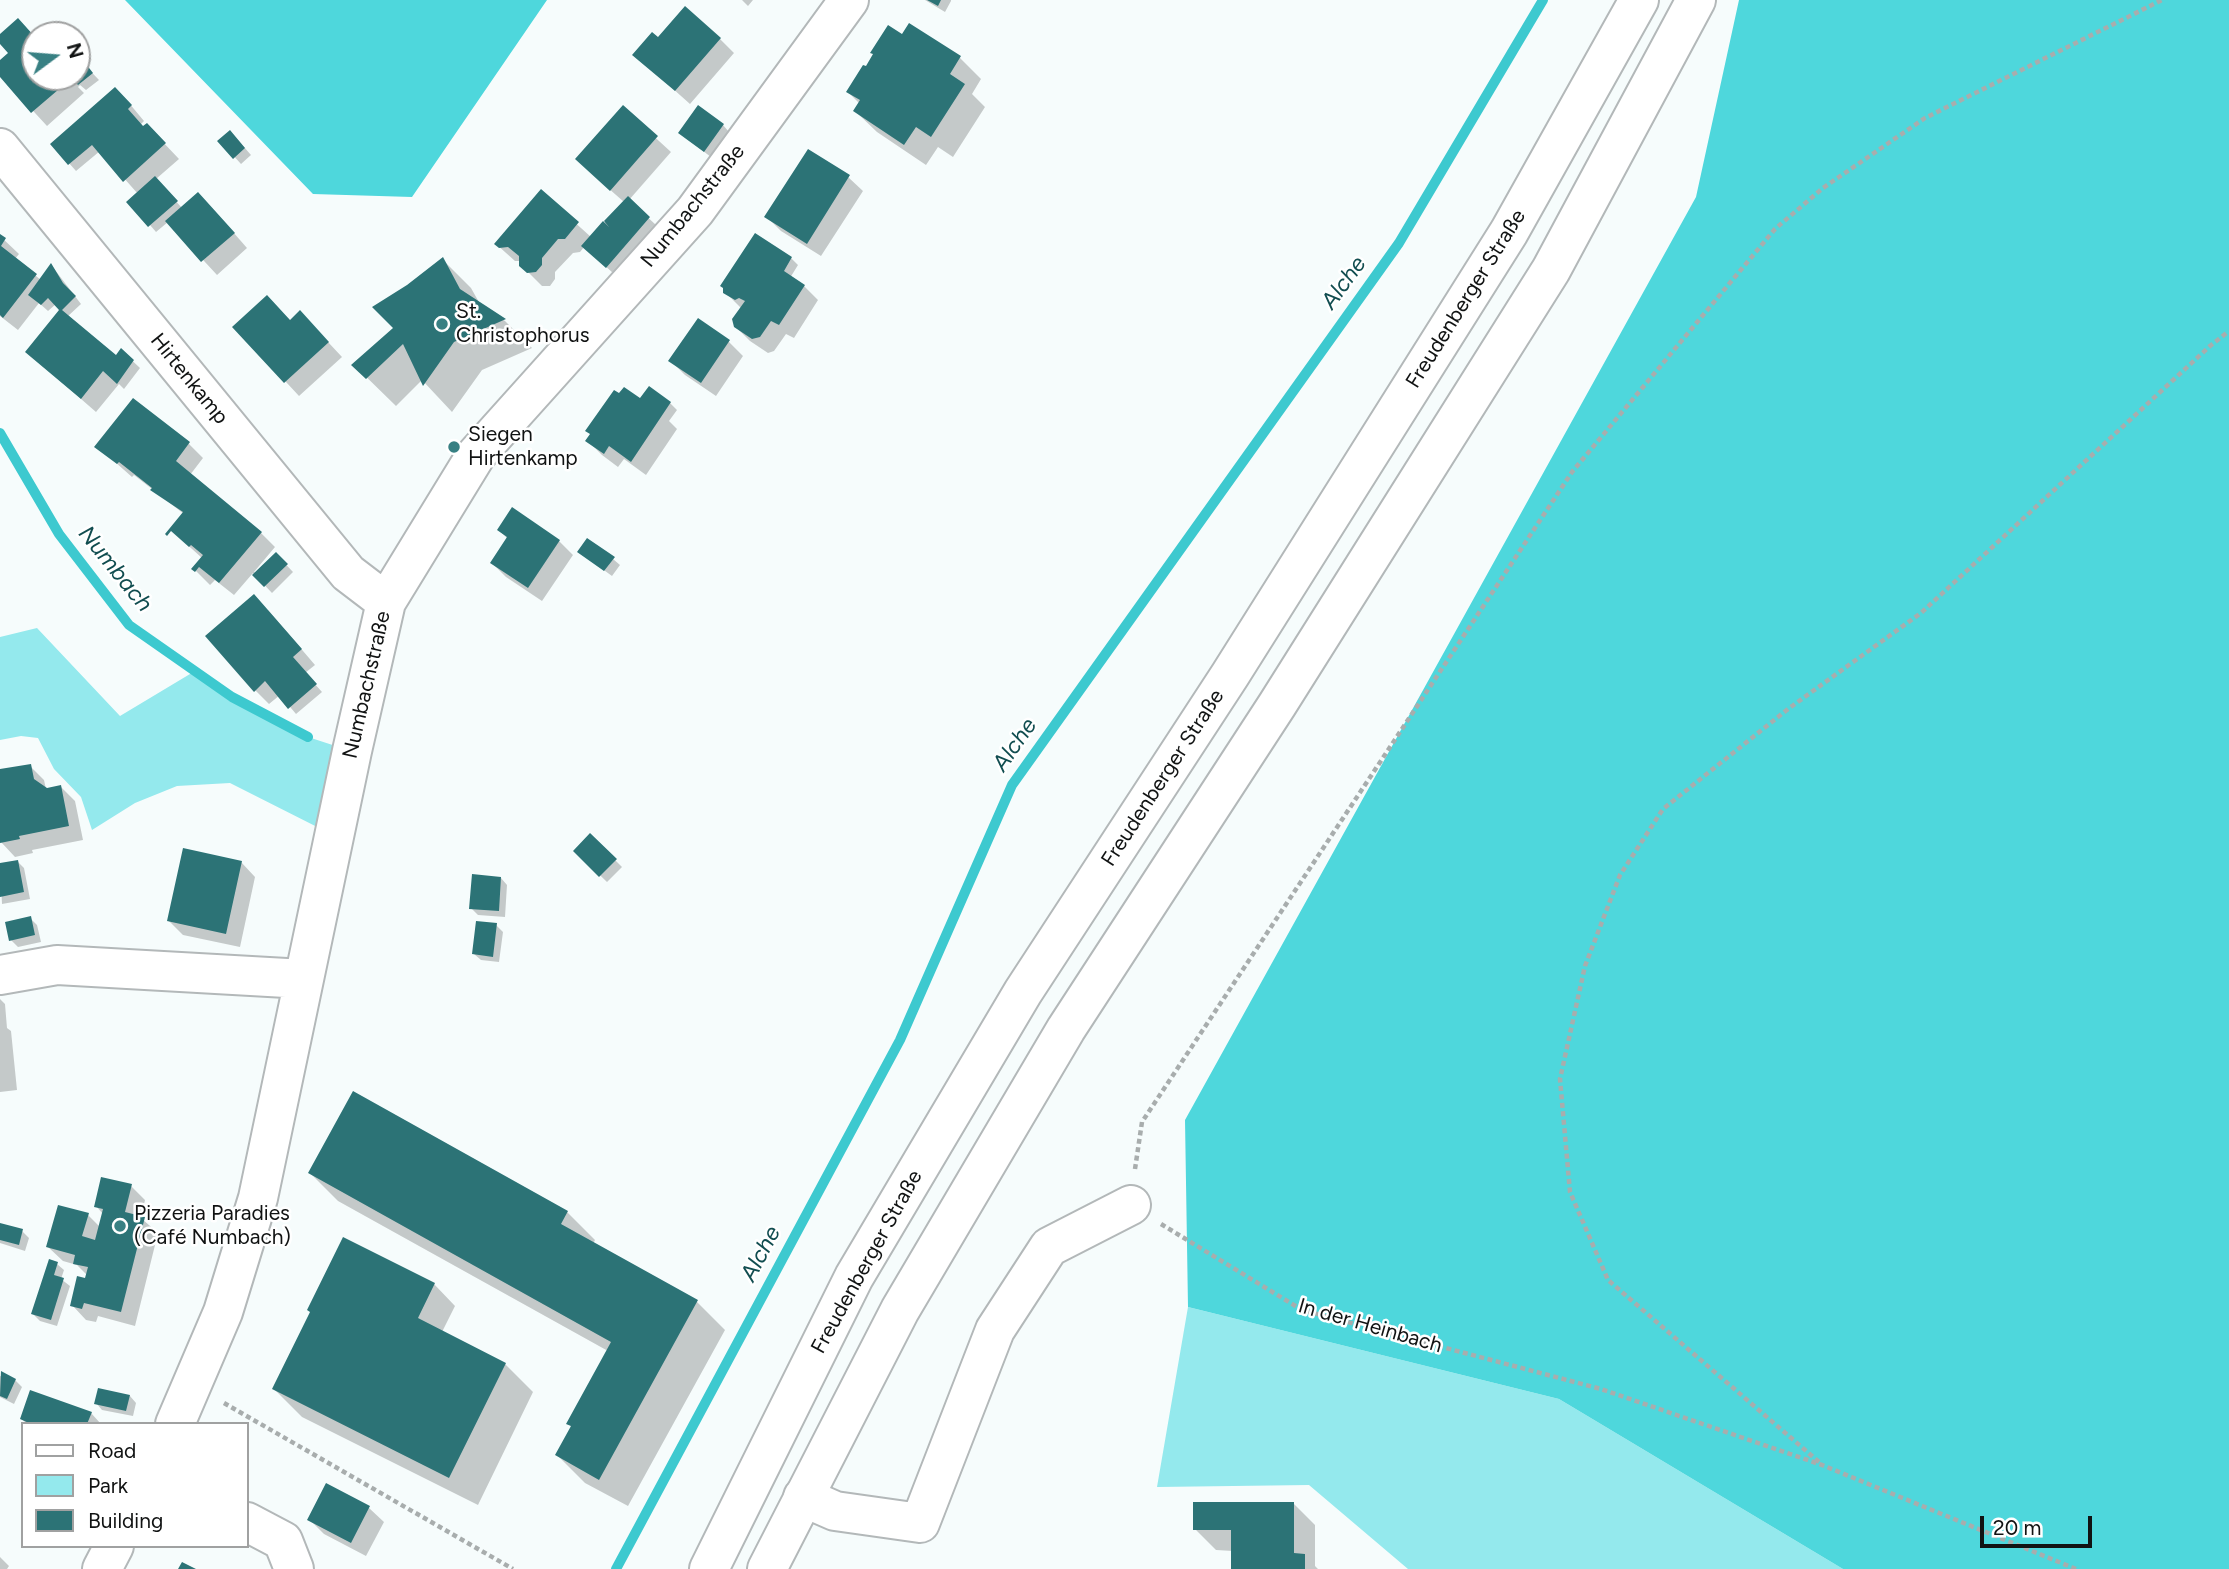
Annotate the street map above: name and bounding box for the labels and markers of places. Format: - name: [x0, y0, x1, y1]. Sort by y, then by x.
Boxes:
- place label: St. Christophorus: [456, 299, 590, 349]
- marker: St. Christophorus: [434, 316, 450, 332]
- place label: Siegen Hirtenkamp: [468, 422, 578, 472]
- marker: Siegen Hirtenkamp: [446, 439, 462, 455]
- place label: Pizzeria Paradies (Café Numbach): [134, 1201, 291, 1251]
- marker: Pizzeria Paradies (Café Numbach): [112, 1218, 128, 1234]

